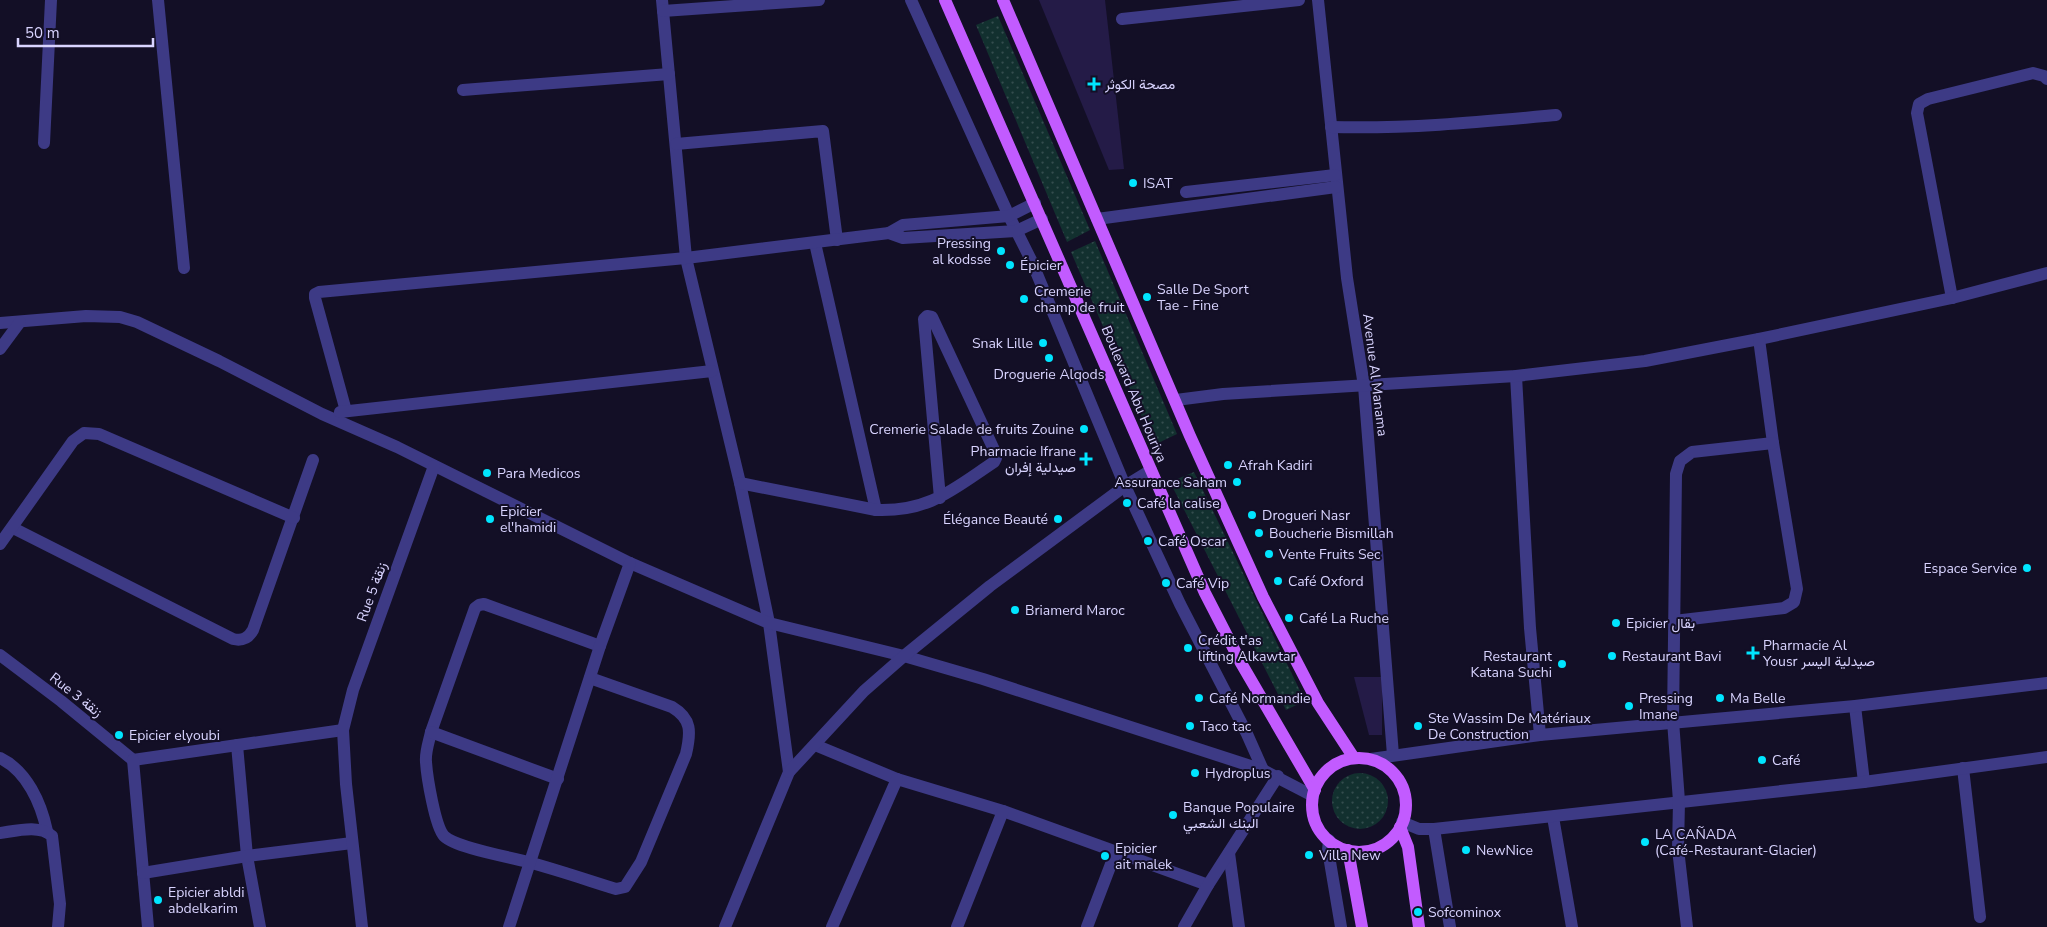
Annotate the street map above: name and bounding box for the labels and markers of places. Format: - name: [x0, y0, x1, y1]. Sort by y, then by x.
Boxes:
- place label: مصحة الكوثر: [1104, 75, 1175, 94]
- marker: مصحة الكوثر: [1087, 77, 1101, 91]
- place label: ISAT: [1143, 174, 1173, 193]
- marker: ISAT: [1127, 177, 1139, 189]
- place label: Pressing al kodsse: [932, 234, 991, 269]
- marker: Pressing al kodsse: [995, 245, 1007, 257]
- place label: Épicier: [1020, 256, 1062, 275]
- marker: Épicier: [1004, 259, 1016, 271]
- place label: Salle De Sport Tae - Fine: [1157, 280, 1249, 315]
- place label: Cremerie champ de fruit: [1034, 282, 1125, 317]
- marker: Salle De Sport Tae - Fine: [1141, 291, 1153, 303]
- marker: Cremerie champ de fruit: [1018, 293, 1030, 305]
- place label: Snak Lille: [972, 334, 1033, 353]
- marker: Snak Lille: [1037, 337, 1049, 349]
- marker: Droguerie Alqods: [1043, 352, 1055, 364]
- place label: Droguerie Alqods: [993, 365, 1105, 384]
- place label: Cremerie Salade de fruits Zouine: [869, 420, 1074, 439]
- marker: Cremerie Salade de fruits Zouine: [1078, 423, 1090, 435]
- place label: Pharmacie Ifrane صيدلية إفران: [971, 442, 1076, 477]
- marker: Pharmacie Ifrane صيدلية إفران: [1080, 453, 1092, 465]
- place label: Afrah Kadiri: [1238, 456, 1313, 475]
- marker: Afrah Kadiri: [1222, 459, 1234, 471]
- place label: Para Medicos: [497, 464, 581, 483]
- marker: Para Medicos: [481, 467, 493, 479]
- place label: Assurance Saham: [1114, 473, 1227, 492]
- marker: Assurance Saham: [1231, 476, 1243, 488]
- place label: Café la calise: [1137, 494, 1220, 513]
- marker: Café la calise: [1121, 497, 1133, 509]
- place label: Epicier el'hamidi: [500, 502, 556, 537]
- place label: Drogueri Nasr: [1262, 506, 1350, 525]
- marker: Drogueri Nasr: [1246, 509, 1258, 521]
- place label: Élégance Beauté: [943, 510, 1048, 529]
- marker: Epicier el'hamidi: [484, 513, 496, 525]
- marker: Élégance Beauté: [1052, 513, 1064, 525]
- place label: Boucherie Bismillah: [1269, 524, 1394, 543]
- marker: Boucherie Bismillah: [1253, 527, 1265, 539]
- place label: Café Oscar: [1158, 532, 1226, 551]
- marker: Café Oscar: [1142, 535, 1154, 547]
- place label: Vente Fruits Sec: [1278, 545, 1381, 564]
- marker: Vente Fruits Sec: [1263, 548, 1275, 560]
- place label: Espace Service: [1924, 559, 2017, 578]
- marker: Espace Service: [2021, 562, 2033, 574]
- place label: Café Oxford: [1288, 572, 1364, 591]
- place label: Café Vip: [1176, 574, 1229, 593]
- marker: Café Oxford: [1272, 575, 1284, 587]
- marker: Café Vip: [1160, 577, 1172, 589]
- place label: Briamerd Maroc: [1025, 601, 1125, 620]
- marker: Briamerd Maroc: [1009, 604, 1021, 616]
- place label: Café La Ruche: [1299, 609, 1389, 628]
- marker: Café La Ruche: [1283, 612, 1295, 624]
- place label: Epicier بقال: [1626, 614, 1695, 633]
- marker: Epicier بقال: [1610, 617, 1622, 629]
- place label: Crédit t'as lifting Alkawtar: [1198, 631, 1296, 666]
- place label: Pharmacie Al Yousr صيدلية اليسر: [1762, 636, 1875, 671]
- marker: Crédit t'as lifting Alkawtar: [1182, 642, 1194, 654]
- place label: Restaurant Katana Suchi: [1470, 647, 1552, 682]
- place label: Restaurant Bavi: [1622, 647, 1722, 666]
- marker: Pharmacie Al Yousr صيدلية اليسر: [1747, 647, 1759, 659]
- marker: Restaurant Bavi: [1606, 650, 1618, 662]
- marker: Restaurant Katana Suchi: [1556, 658, 1568, 670]
- place label: Café Normandie: [1209, 689, 1311, 708]
- place label: Pressing Imane: [1639, 689, 1693, 724]
- place label: Ma Belle: [1730, 689, 1786, 708]
- marker: Café Normandie: [1193, 692, 1205, 704]
- marker: Ma Belle: [1714, 692, 1726, 704]
- marker: Pressing Imane: [1623, 700, 1635, 712]
- place label: Ste Wassim De Matériaux De Construction: [1428, 709, 1591, 744]
- place label: Taco tac: [1200, 717, 1252, 736]
- marker: Taco tac: [1184, 720, 1196, 732]
- marker: Ste Wassim De Matériaux De Construction: [1412, 720, 1424, 732]
- place label: Epicier elyoubi: [129, 726, 220, 745]
- marker: Epicier elyoubi: [113, 729, 125, 741]
- place label: Café: [1772, 751, 1801, 770]
- marker: Café: [1756, 754, 1768, 766]
- place label: Hydroplus: [1205, 764, 1271, 783]
- marker: Hydroplus: [1189, 767, 1201, 779]
- place label: Banque Populaire البنك الشعبي: [1183, 798, 1294, 835]
- marker: Banque Populaire البنك الشعبي: [1167, 809, 1179, 821]
- place label: LA CAÑADA (Café-Restaurant-Glacier): [1655, 825, 1817, 860]
- marker: LA CAÑADA (Café-Restaurant-Glacier): [1639, 836, 1651, 848]
- place label: Epicier ait malek: [1115, 839, 1173, 874]
- place label: NewNice: [1476, 841, 1533, 860]
- marker: NewNice: [1460, 844, 1472, 856]
- place label: Villa New: [1318, 846, 1381, 865]
- marker: Villa New: [1303, 849, 1315, 861]
- marker: Epicier ait malek: [1099, 850, 1111, 862]
- place label: Epicier abldi abdelkarim: [168, 883, 244, 918]
- marker: Epicier abldi abdelkarim: [152, 894, 164, 906]
- place label: Sofcominox: [1428, 903, 1502, 922]
- marker: Sofcominox: [1412, 906, 1424, 918]

